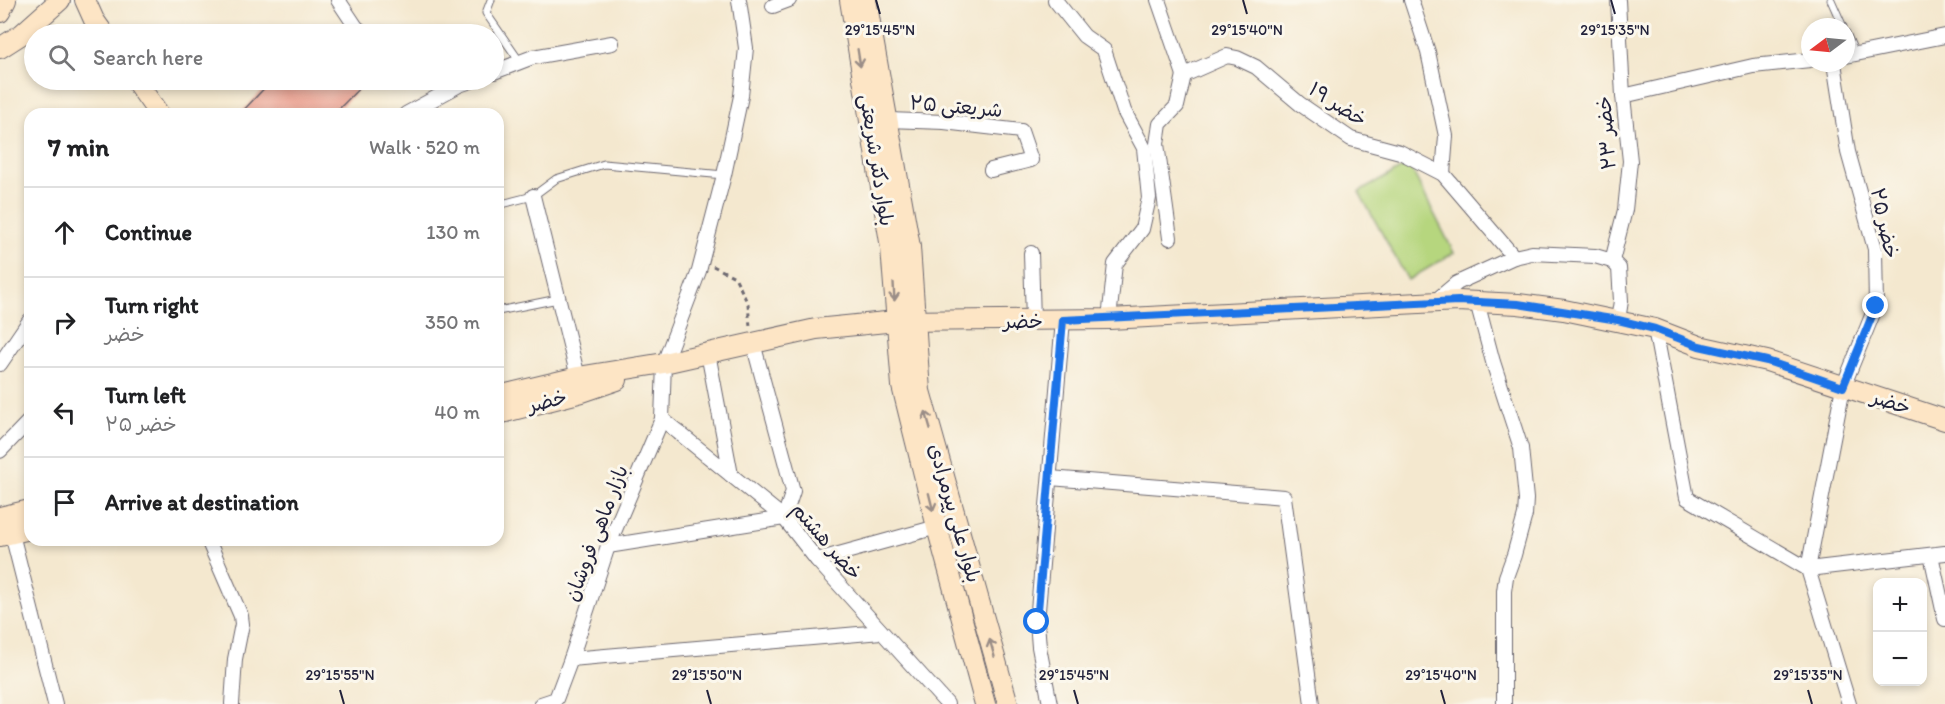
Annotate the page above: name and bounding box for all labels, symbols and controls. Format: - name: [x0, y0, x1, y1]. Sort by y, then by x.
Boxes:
- north arrow: [1801, 18, 1855, 72]
- text: 29°15'45"N: [845, 21, 915, 39]
- text: 29°15'40"N: [1211, 21, 1283, 39]
- text: 29°15'35"N: [1580, 21, 1650, 39]
- search box: [24, 24, 504, 90]
- icon: search: [45, 41, 78, 74]
- text: Search here: [93, 44, 203, 71]
- one-way arrow: [854, 47, 865, 67]
- street label: خضر ۱۹: [1305, 76, 1371, 132]
- street label: شریعتی ۲۵: [908, 90, 1004, 123]
- street label: بلوار دکتر شریعتی: [854, 92, 899, 228]
- street label: خضر ۲۳: [1591, 95, 1621, 171]
- text: 7 min: [48, 131, 109, 163]
- text: Walk · 520 m: [369, 135, 480, 159]
- street label: خضر ۲۵: [1866, 185, 1904, 261]
- icon: ahead: [48, 216, 81, 249]
- text: Continue: [105, 219, 192, 246]
- text: 130 m: [426, 220, 480, 244]
- one-way arrow: [888, 281, 899, 301]
- text: Turn right: [105, 292, 199, 319]
- route end: [1862, 292, 1888, 318]
- icon: right: [48, 306, 81, 339]
- street label: خضر: [1001, 309, 1043, 333]
- text: 350 m: [425, 310, 480, 334]
- text: خضر: [105, 322, 145, 346]
- text: Turn left: [105, 382, 186, 409]
- street label: خضر: [1867, 384, 1914, 420]
- street label: خضر: [523, 385, 569, 418]
- icon: left: [48, 396, 81, 429]
- text: 40 m: [434, 400, 480, 424]
- one-way arrow: [922, 410, 933, 429]
- text: خضر ۲۵: [105, 412, 177, 436]
- street label: بلوار علی پیرمرادی: [923, 441, 986, 585]
- street label: بازار ماهی فروشان: [559, 461, 634, 605]
- icon: arrive: [48, 486, 81, 519]
- text: Arrive at destination: [105, 489, 299, 516]
- one-way arrow: [925, 492, 937, 511]
- street label: خضر هشتم: [785, 497, 867, 587]
- map controls: [1873, 578, 1927, 686]
- button: +: [1873, 578, 1927, 632]
- route start: [1023, 608, 1049, 634]
- button: −: [1873, 632, 1927, 686]
- one-way arrow: [986, 639, 998, 658]
- text: 29°15'55"N: [305, 666, 375, 684]
- text: 29°15'50"N: [672, 666, 742, 684]
- text: 29°15'45"N: [1039, 666, 1109, 684]
- text: 29°15'40"N: [1405, 666, 1477, 684]
- text: 29°15'35"N: [1773, 666, 1843, 684]

